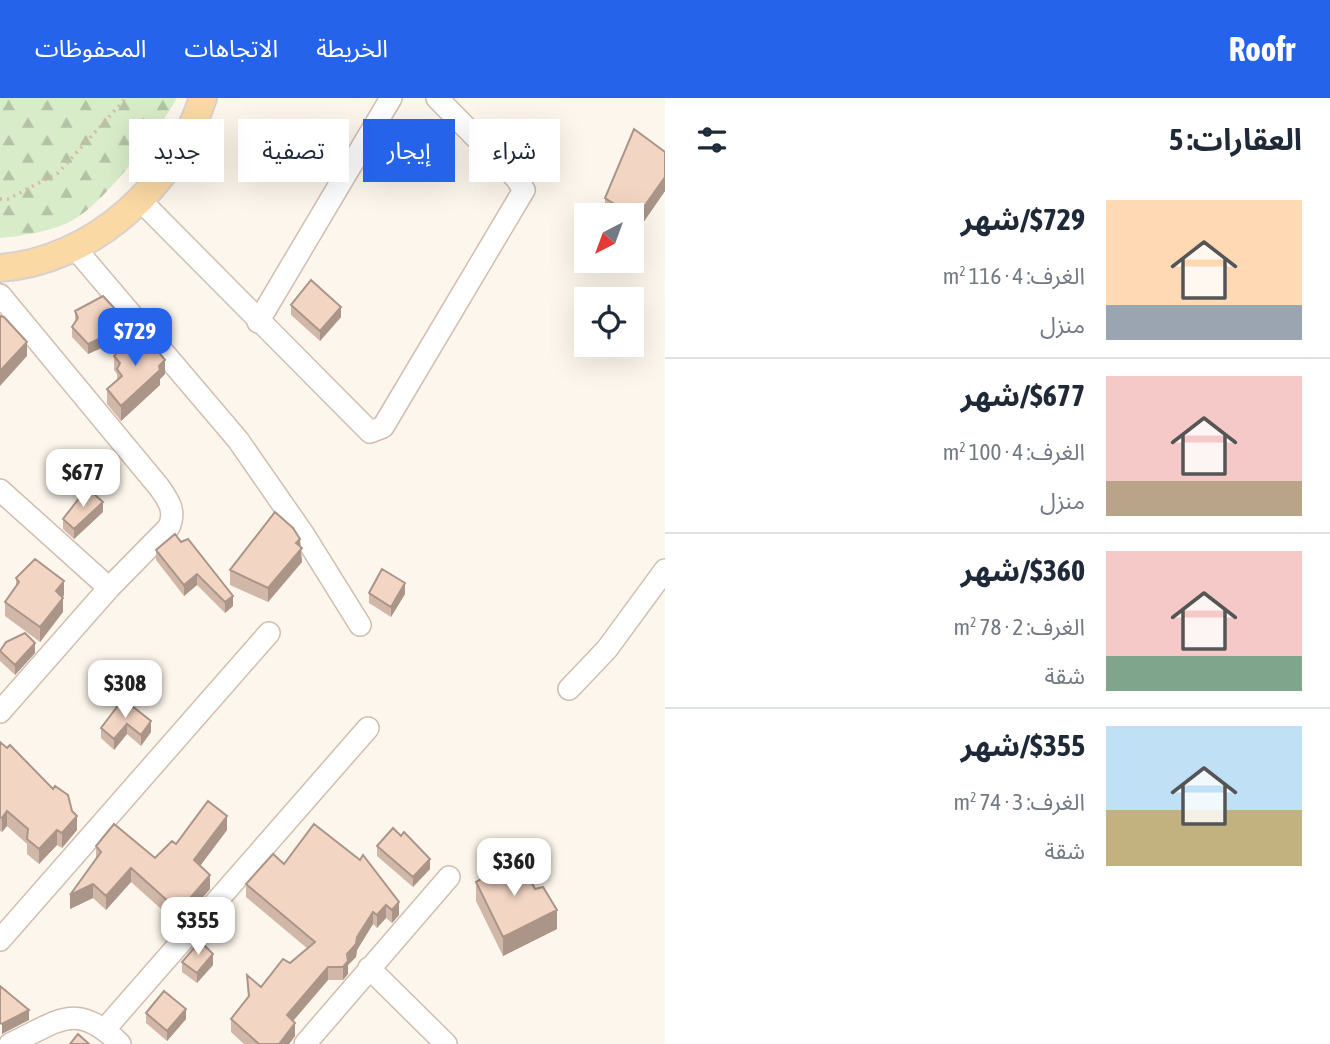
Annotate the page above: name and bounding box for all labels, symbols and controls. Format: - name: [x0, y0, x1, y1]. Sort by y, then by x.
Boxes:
- text: Roofr: [1229, 30, 1295, 68]
- text: المحفوظات: [35, 35, 146, 62]
- text: الاتجاهات: [184, 35, 278, 62]
- text: الخريطة: [316, 35, 388, 62]
- chip: جديد: [129, 119, 224, 182]
- chip: تصفية: [238, 119, 349, 182]
- chip: إيجار: [363, 119, 455, 182]
- chip: شراء: [469, 119, 560, 182]
- icon: filters: [693, 121, 731, 159]
- text: العقارات: 5: [1169, 122, 1302, 156]
- text: $729/شهر: [961, 202, 1085, 236]
- north arrow: [574, 203, 644, 273]
- map controls: [574, 203, 644, 357]
- icon: home: [1162, 228, 1246, 312]
- text: الغرف: 4 · 116 m²: [943, 263, 1085, 289]
- button: locate: [574, 287, 644, 357]
- pin: $729: [94, 308, 176, 368]
- text: منزل: [1040, 312, 1085, 338]
- text: $729: [114, 318, 156, 344]
- text: $677/شهر: [961, 378, 1085, 412]
- icon: home: [1162, 404, 1246, 488]
- text: الغرف: 4 · 100 m²: [943, 439, 1085, 465]
- pin: $677: [42, 450, 124, 509]
- text: $677: [62, 459, 104, 485]
- text: منزل: [1040, 488, 1085, 514]
- text: $360/شهر: [961, 553, 1085, 587]
- icon: home: [1162, 579, 1246, 663]
- text: الغرف: 2 · 78 m²: [953, 614, 1085, 640]
- pin: $308: [84, 660, 166, 720]
- text: شقة: [1044, 663, 1085, 689]
- text: $308: [104, 670, 146, 696]
- text: $355/شهر: [961, 728, 1085, 762]
- icon: home: [1162, 754, 1246, 838]
- text: الغرف: 3 · 74 m²: [953, 789, 1085, 815]
- pin: $360: [473, 838, 555, 898]
- text: شقة: [1044, 838, 1085, 864]
- text: $360: [493, 848, 535, 874]
- pin: $355: [157, 898, 239, 957]
- text: $355: [177, 907, 219, 933]

